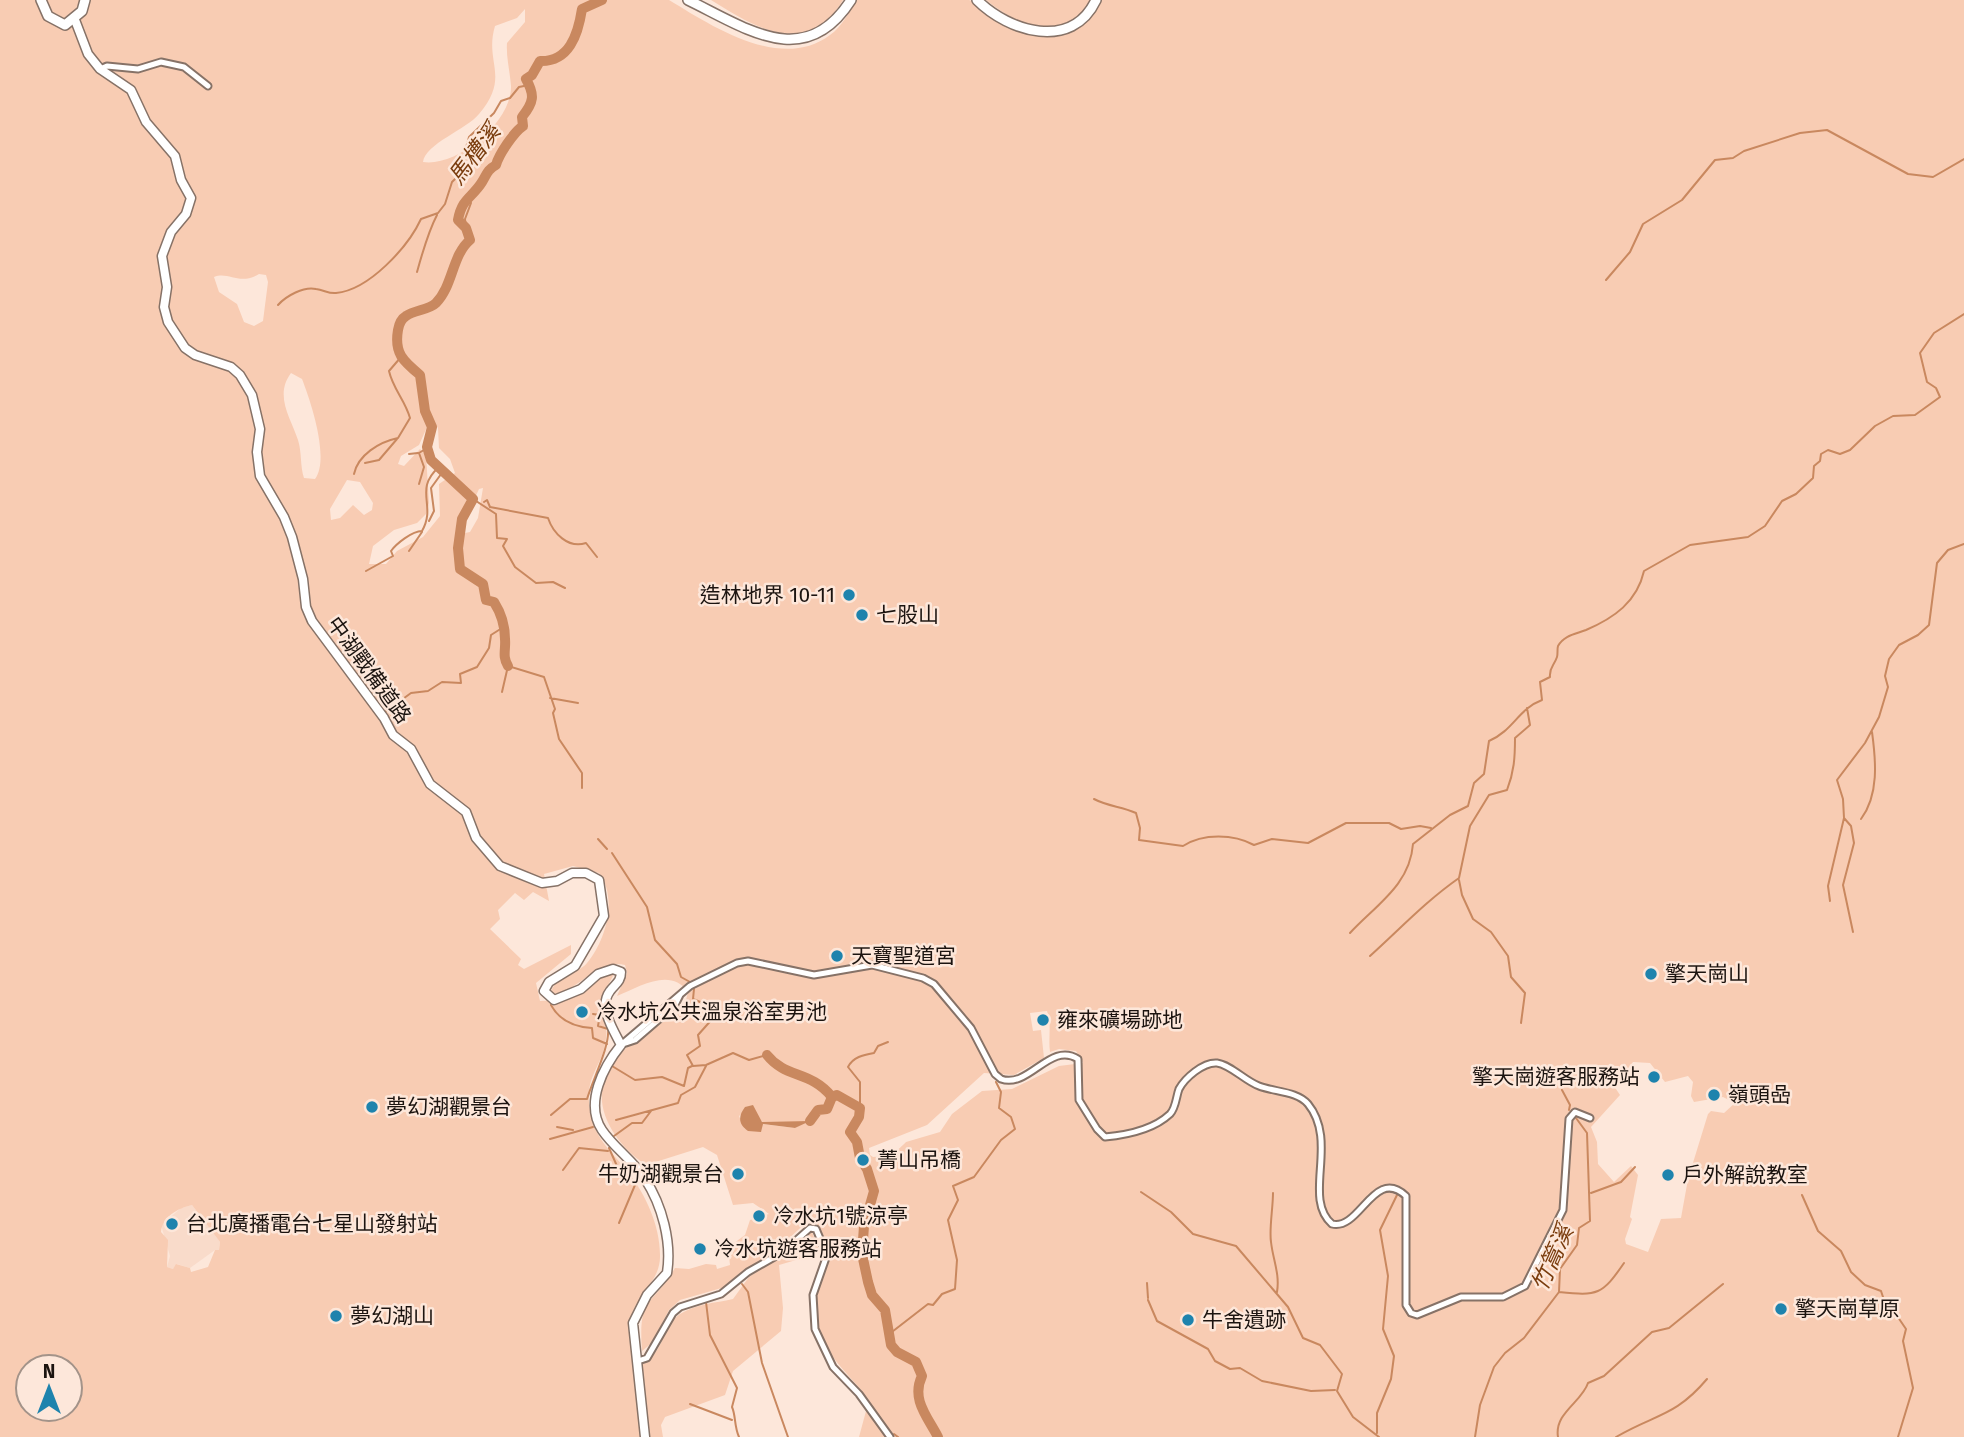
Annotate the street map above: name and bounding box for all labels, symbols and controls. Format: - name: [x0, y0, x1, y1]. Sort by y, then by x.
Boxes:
- water label: 馬槽溪: [442, 116, 508, 190]
- place label: 造林地界 10-11: [700, 582, 835, 608]
- marker: 造林地界 10-11: [841, 587, 857, 603]
- place label: 七股山: [876, 602, 939, 628]
- marker: 七股山: [854, 607, 870, 623]
- street label: 中湖戰備道路: [321, 611, 417, 729]
- place label: 天寶聖道宮: [851, 943, 956, 969]
- marker: 天寶聖道宮: [829, 948, 845, 964]
- place label: 擎天崗山: [1665, 961, 1749, 987]
- marker: 擎天崗山: [1643, 966, 1659, 982]
- place label: 冷水坑公共溫泉浴室男池: [596, 999, 827, 1025]
- marker: 冷水坑公共溫泉浴室男池: [574, 1004, 590, 1020]
- place label: 雍來礦場跡地: [1057, 1007, 1183, 1033]
- marker: 雍來礦場跡地: [1035, 1012, 1051, 1028]
- place label: 擎天崗遊客服務站: [1472, 1064, 1640, 1090]
- marker: 擎天崗遊客服務站: [1646, 1069, 1662, 1085]
- place label: 嶺頭喦: [1728, 1082, 1791, 1108]
- marker: 嶺頭喦: [1706, 1087, 1722, 1103]
- place label: 夢幻湖觀景台: [386, 1094, 512, 1120]
- marker: 夢幻湖觀景台: [364, 1099, 380, 1115]
- place label: 菁山吊橋: [877, 1147, 961, 1173]
- marker: 菁山吊橋: [855, 1152, 871, 1168]
- place label: 牛奶湖觀景台: [598, 1161, 724, 1187]
- place label: 戶外解說教室: [1682, 1162, 1808, 1188]
- marker: 牛奶湖觀景台: [730, 1166, 746, 1182]
- marker: 戶外解說教室: [1660, 1167, 1676, 1183]
- place label: 冷水坑1號涼亭: [773, 1203, 908, 1229]
- marker: 冷水坑1號涼亭: [751, 1208, 767, 1224]
- place label: 台北廣播電台七星山發射站: [186, 1211, 438, 1237]
- marker: 台北廣播電台七星山發射站: [164, 1216, 180, 1232]
- water label: 竹篙溪: [1525, 1218, 1580, 1295]
- place label: 冷水坑遊客服務站: [714, 1236, 882, 1262]
- marker: 冷水坑遊客服務站: [692, 1241, 708, 1257]
- place label: 擎天崗草原: [1795, 1296, 1900, 1322]
- marker: 擎天崗草原: [1773, 1301, 1789, 1317]
- place label: 夢幻湖山: [350, 1303, 434, 1329]
- place label: 牛舍遺跡: [1202, 1307, 1286, 1333]
- marker: 夢幻湖山: [328, 1308, 344, 1324]
- marker: 牛舍遺跡: [1180, 1312, 1196, 1328]
- north arrow: [14, 1353, 84, 1423]
- text: N: [43, 1360, 55, 1383]

